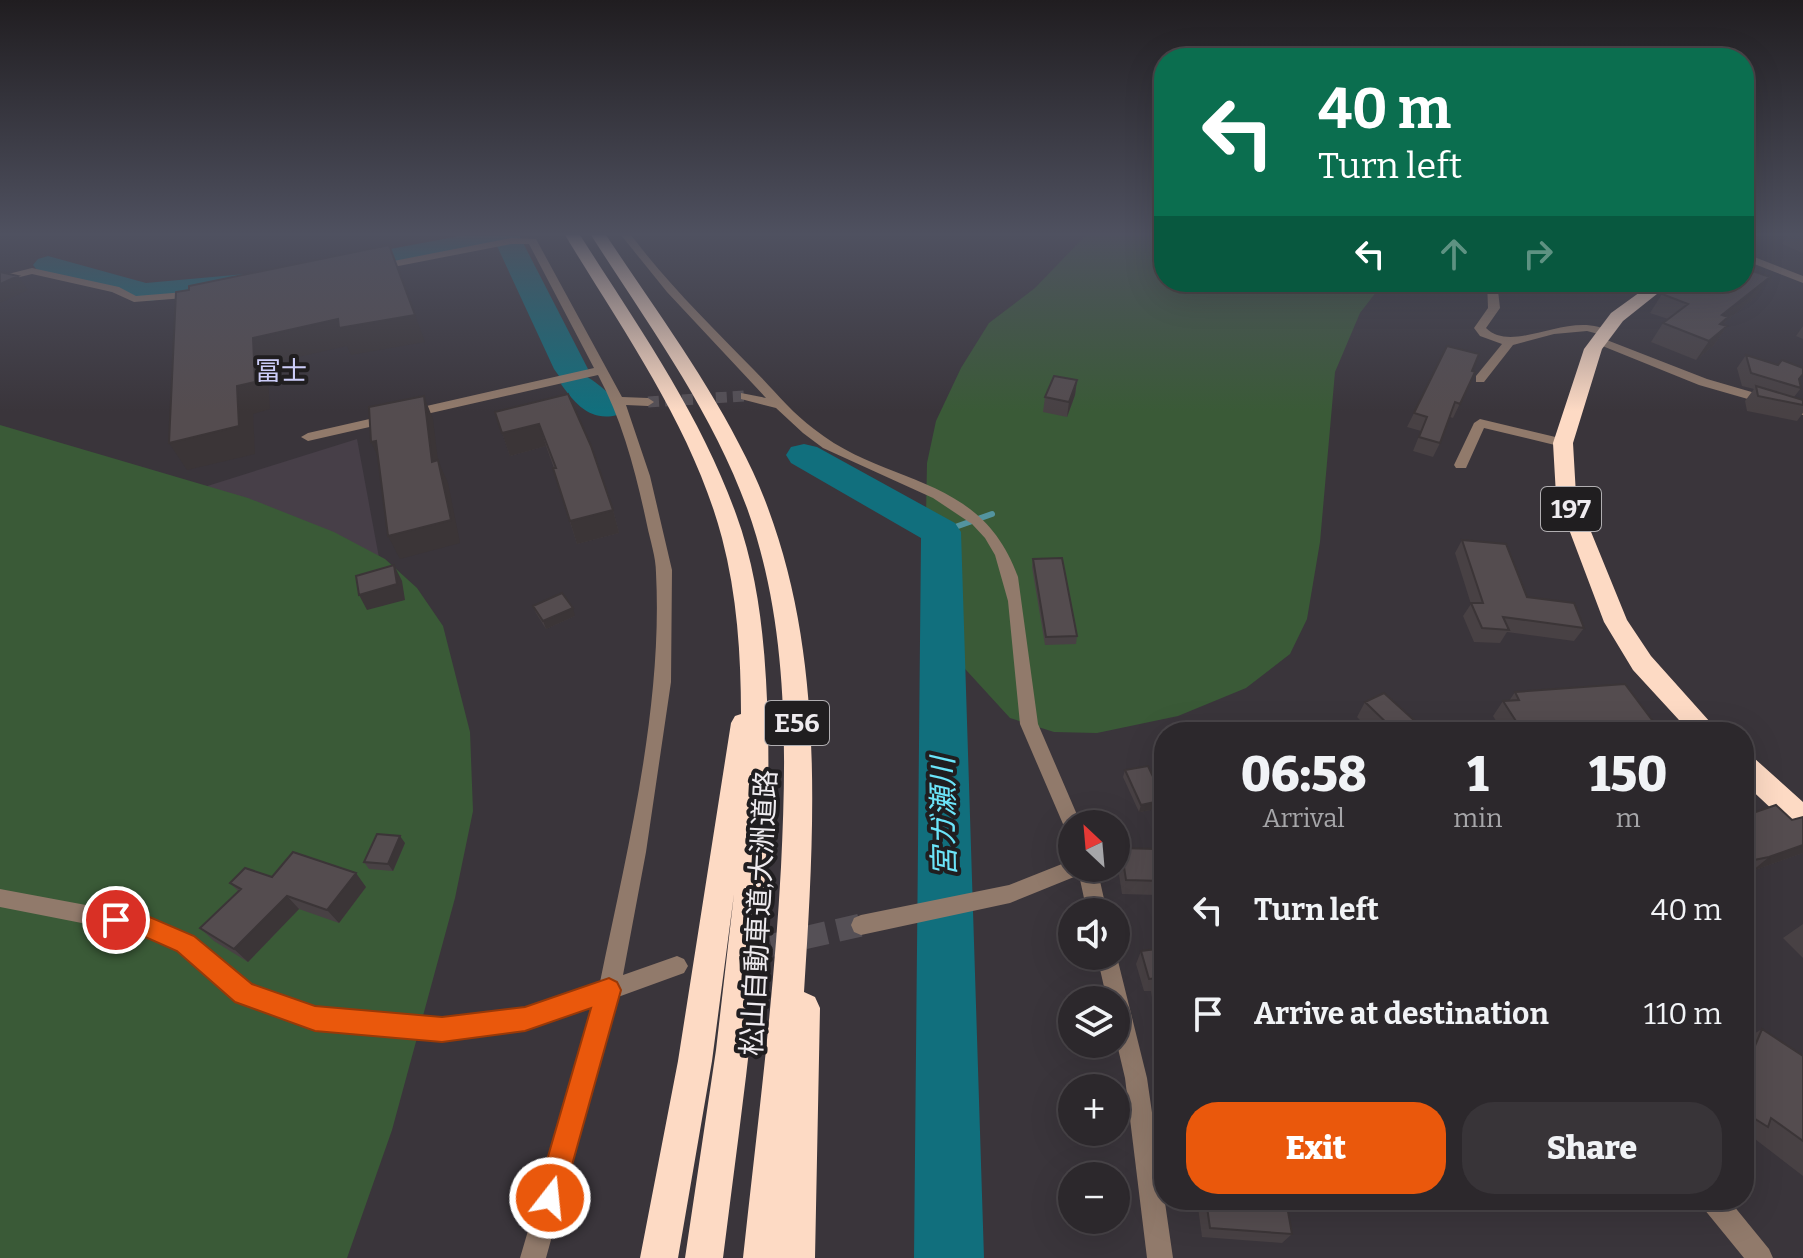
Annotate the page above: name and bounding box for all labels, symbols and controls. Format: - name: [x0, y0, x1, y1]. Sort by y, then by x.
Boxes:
- text: 40 m: [1318, 76, 1451, 143]
- icon: left: [1186, 80, 1290, 184]
- text: Turn left: [1318, 144, 1462, 188]
- icon: left: [1348, 232, 1392, 276]
- icon: ahead: [1432, 232, 1476, 276]
- icon: right: [1516, 232, 1560, 276]
- district label: 冨士: [255, 356, 307, 387]
- road number: 197: [1541, 487, 1601, 531]
- road number: E56: [765, 701, 829, 745]
- text: 06:58: [1241, 746, 1367, 804]
- text: 1: [1467, 746, 1489, 804]
- text: 150: [1589, 746, 1667, 804]
- water label: 宮ガ瀬川: [925, 754, 963, 877]
- street label: 松山自動車道;大洲道路: [735, 769, 783, 1057]
- text: Arrival: [1262, 803, 1345, 834]
- text: min: [1453, 803, 1502, 834]
- text: m: [1616, 803, 1641, 834]
- north arrow: [1058, 810, 1130, 882]
- map controls: [1058, 810, 1130, 1234]
- pin: [82, 886, 150, 954]
- icon: left: [1186, 888, 1230, 932]
- text: Turn left: [1254, 892, 1379, 928]
- text: 40 m: [1651, 892, 1722, 928]
- icon: arrive: [94, 898, 138, 942]
- button: sound: [1058, 898, 1130, 970]
- button: layers: [1058, 986, 1130, 1058]
- icon: arrive: [1186, 992, 1230, 1036]
- text: Arrive at destination: [1254, 996, 1549, 1032]
- text: 110 m: [1644, 996, 1722, 1032]
- button: +: [1058, 1074, 1130, 1146]
- button: Exit: [1186, 1102, 1446, 1194]
- button: Share: [1462, 1102, 1722, 1194]
- position arrow: [508, 1156, 592, 1240]
- button: −: [1058, 1162, 1130, 1234]

